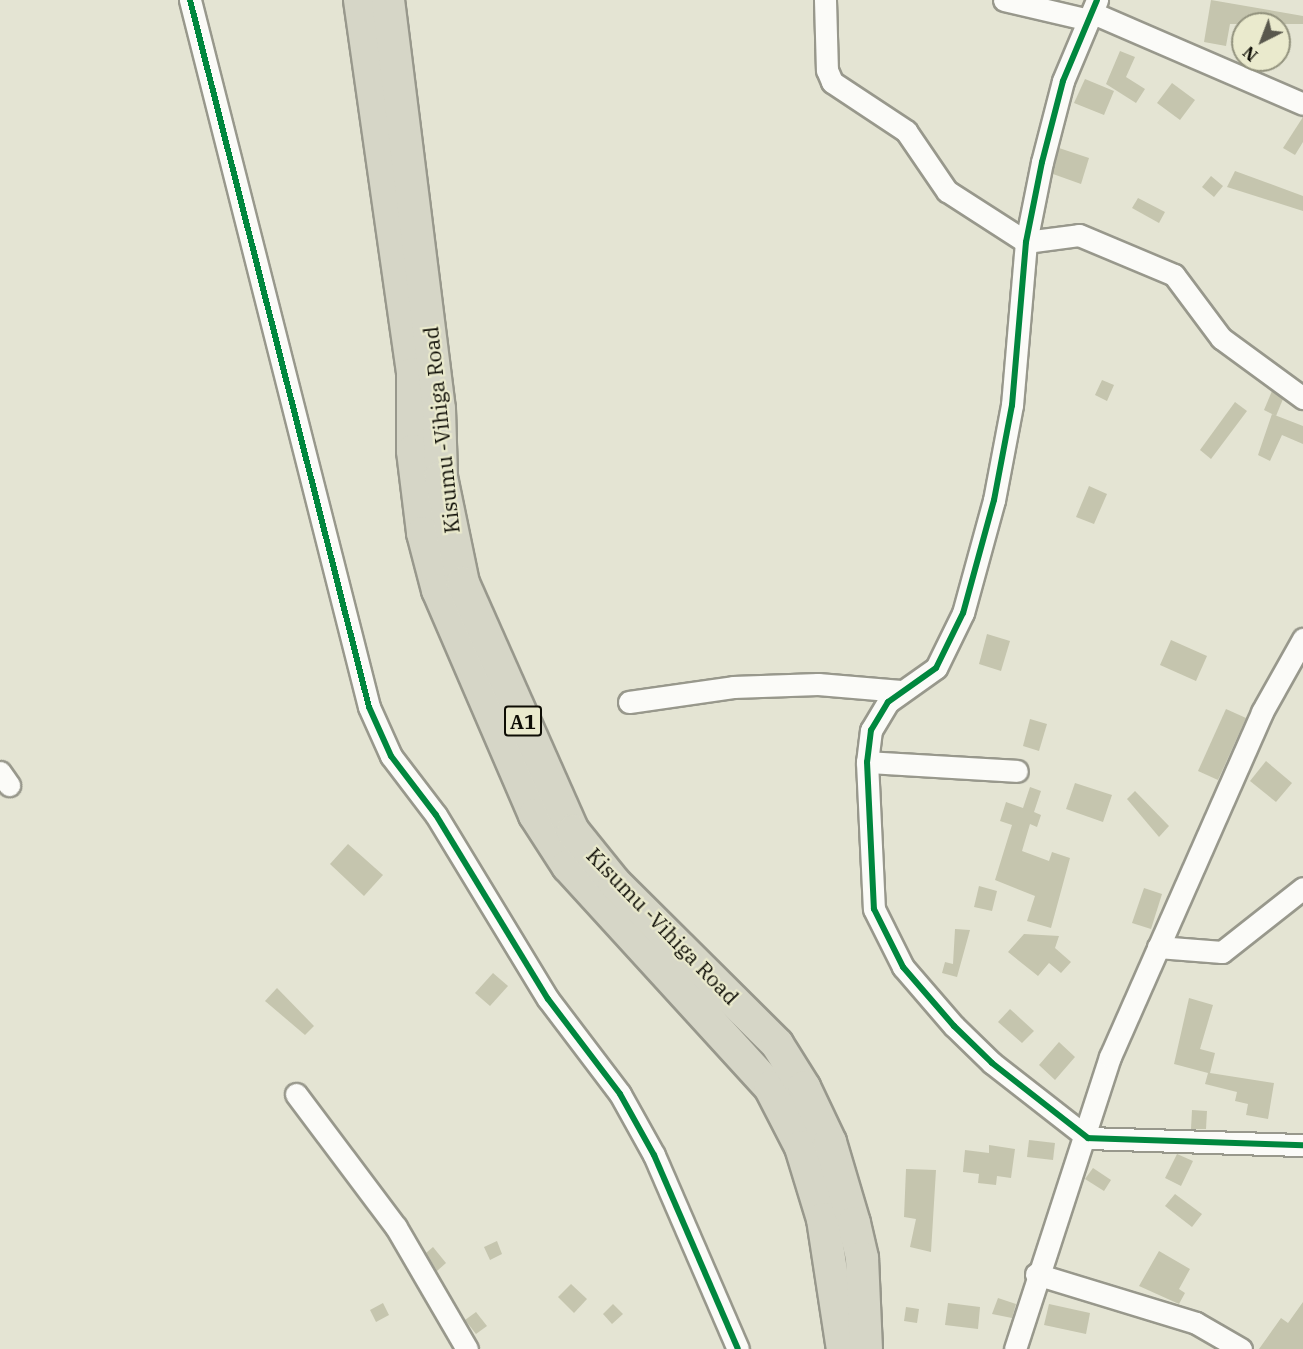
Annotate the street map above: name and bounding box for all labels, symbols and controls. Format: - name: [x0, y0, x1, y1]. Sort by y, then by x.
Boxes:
- north arrow: [1231, 12, 1291, 72]
- text: N: [1239, 42, 1262, 66]
- street label: Kisumu -Vihiga Road: [418, 325, 464, 535]
- road number: A1: [504, 704, 542, 738]
- street label: Kisumu -Vihiga Road: [582, 842, 744, 1010]

